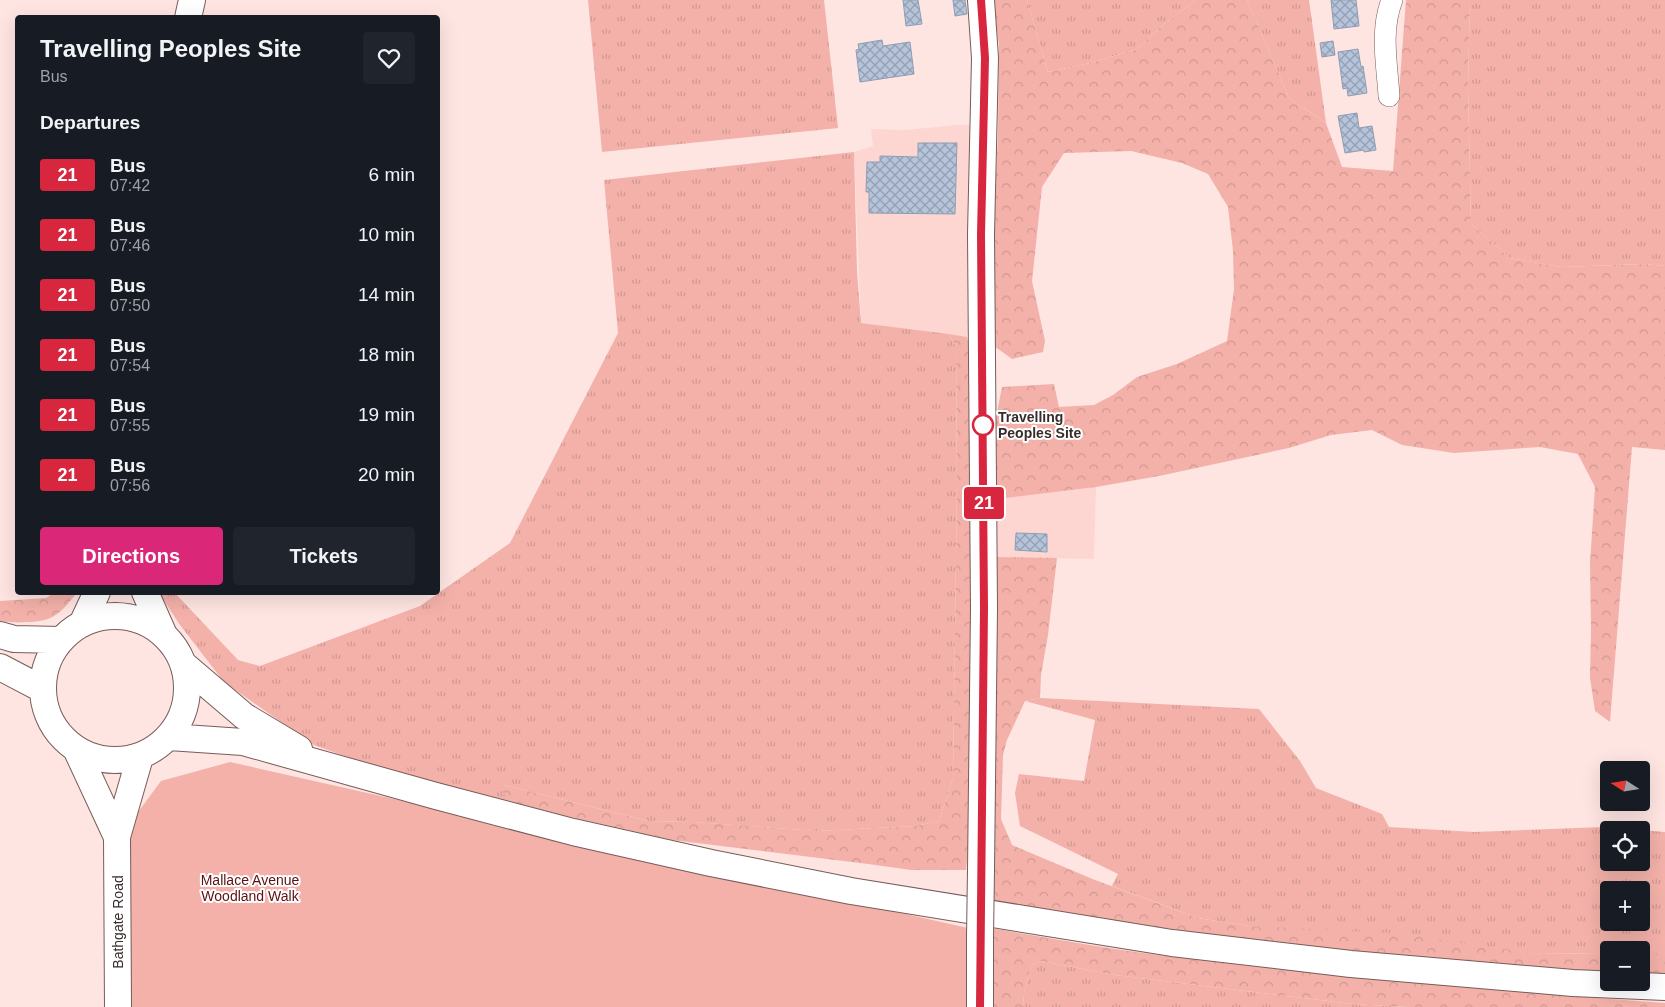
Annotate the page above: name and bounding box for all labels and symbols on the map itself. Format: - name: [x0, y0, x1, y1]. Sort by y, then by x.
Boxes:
- place label: Travelling Peoples Site: [998, 409, 1081, 441]
- marker: Travelling Peoples Site: [972, 414, 994, 436]
- line badge: 21: [962, 487, 1006, 519]
- north arrow: [1600, 761, 1650, 811]
- park label: Mallace Avenue Woodland Walk: [201, 872, 300, 904]
- street label: Bathgate Road: [110, 875, 126, 969]

